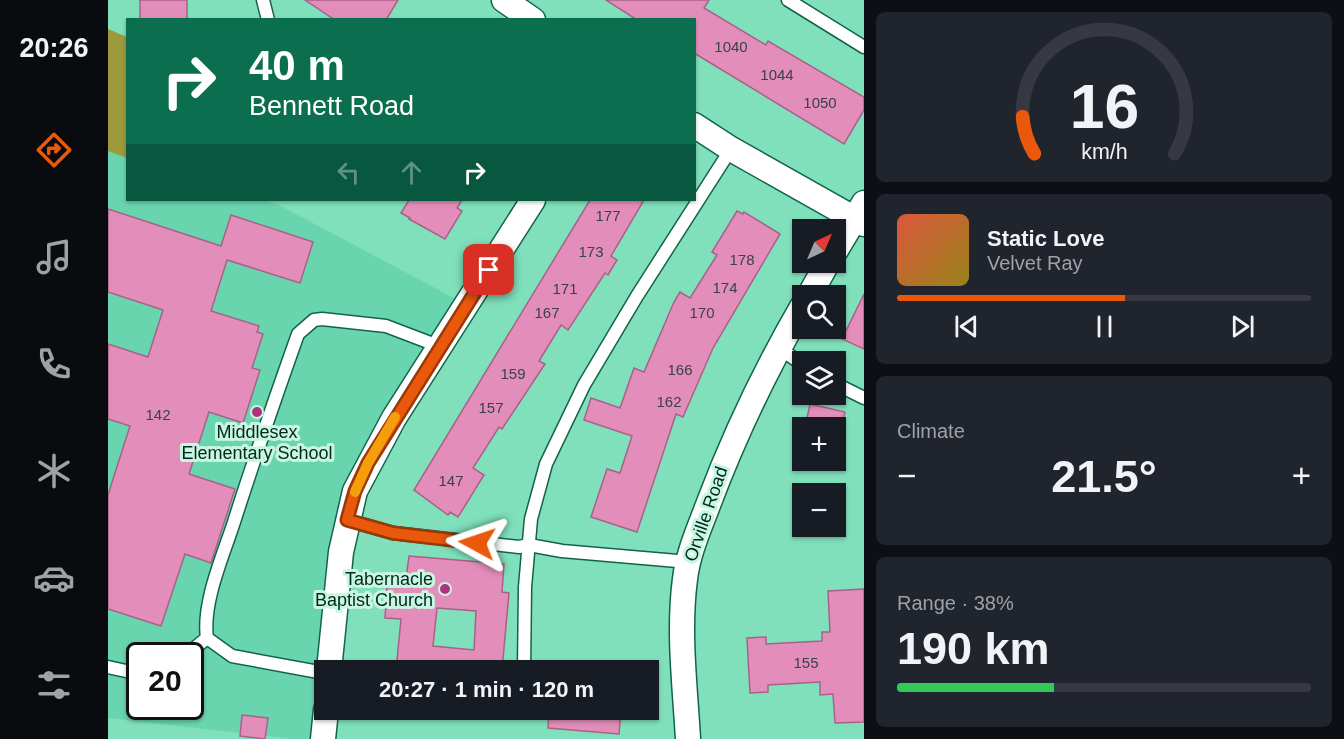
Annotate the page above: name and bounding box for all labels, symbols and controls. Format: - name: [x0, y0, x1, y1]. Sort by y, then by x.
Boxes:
- text: 20:26: [19, 33, 89, 63]
- house number: 1040: [714, 38, 748, 55]
- icon: right: [150, 42, 228, 120]
- text: 40 m: [249, 42, 345, 89]
- house number: 1044: [760, 66, 794, 83]
- text: 16: [1069, 72, 1139, 141]
- text: Bennett Road: [249, 91, 414, 121]
- house number: 1050: [803, 94, 837, 111]
- icon: directions: [33, 129, 75, 171]
- text: km/h: [1081, 140, 1127, 164]
- icon: left: [332, 156, 365, 189]
- icon: ahead: [395, 156, 428, 189]
- icon: right: [458, 156, 491, 189]
- house number: 177: [595, 207, 621, 224]
- north arrow: [792, 219, 846, 273]
- map controls: [792, 219, 846, 537]
- text: Static Love: [987, 226, 1104, 251]
- icon: music: [33, 236, 75, 278]
- house number: 173: [578, 243, 604, 260]
- pin: [463, 244, 514, 295]
- house number: 178: [729, 251, 755, 268]
- text: Velvet Ray: [987, 252, 1083, 274]
- icon: arrive: [472, 253, 505, 286]
- house number: 174: [712, 279, 738, 296]
- house number: 171: [552, 280, 578, 297]
- button: search: [792, 285, 846, 339]
- house number: 167: [534, 304, 560, 321]
- house number: 170: [689, 304, 715, 321]
- icon: previous: [950, 310, 983, 343]
- icon: pause: [1088, 310, 1121, 343]
- icon: next: [1226, 310, 1259, 343]
- icon: phone: [33, 343, 75, 385]
- button: layers: [792, 351, 846, 405]
- house number: 166: [667, 361, 693, 378]
- house number: 159: [500, 365, 526, 382]
- house number: 162: [656, 393, 682, 410]
- house number: 157: [478, 399, 504, 416]
- marker: Middlesex Elementary School: [250, 405, 264, 419]
- house number: 142: [145, 406, 171, 423]
- button: +: [792, 417, 846, 471]
- text: Climate: [897, 420, 965, 442]
- place label: Middlesex Elementary School: [181, 422, 333, 463]
- icon: climate: [33, 450, 75, 492]
- text: 21.5°: [1051, 451, 1157, 502]
- text: −: [897, 457, 916, 494]
- text: +: [1292, 457, 1311, 494]
- street label: Orville Road: [680, 464, 732, 564]
- house number: 147: [438, 472, 464, 489]
- button: −: [792, 483, 846, 537]
- position arrow: [445, 511, 509, 575]
- icon: car: [33, 557, 75, 599]
- place label: Tabernacle Baptist Church: [315, 569, 433, 610]
- marker: Tabernacle Baptist Church: [438, 582, 452, 596]
- text: Range · 38%: [897, 592, 1014, 614]
- text: 190 km: [897, 623, 1050, 674]
- speed limit sign: 20: [126, 642, 204, 720]
- house number: 155: [793, 654, 819, 671]
- icon: filters: [33, 664, 75, 706]
- text: 20:27 · 1 min · 120 m: [379, 677, 594, 702]

